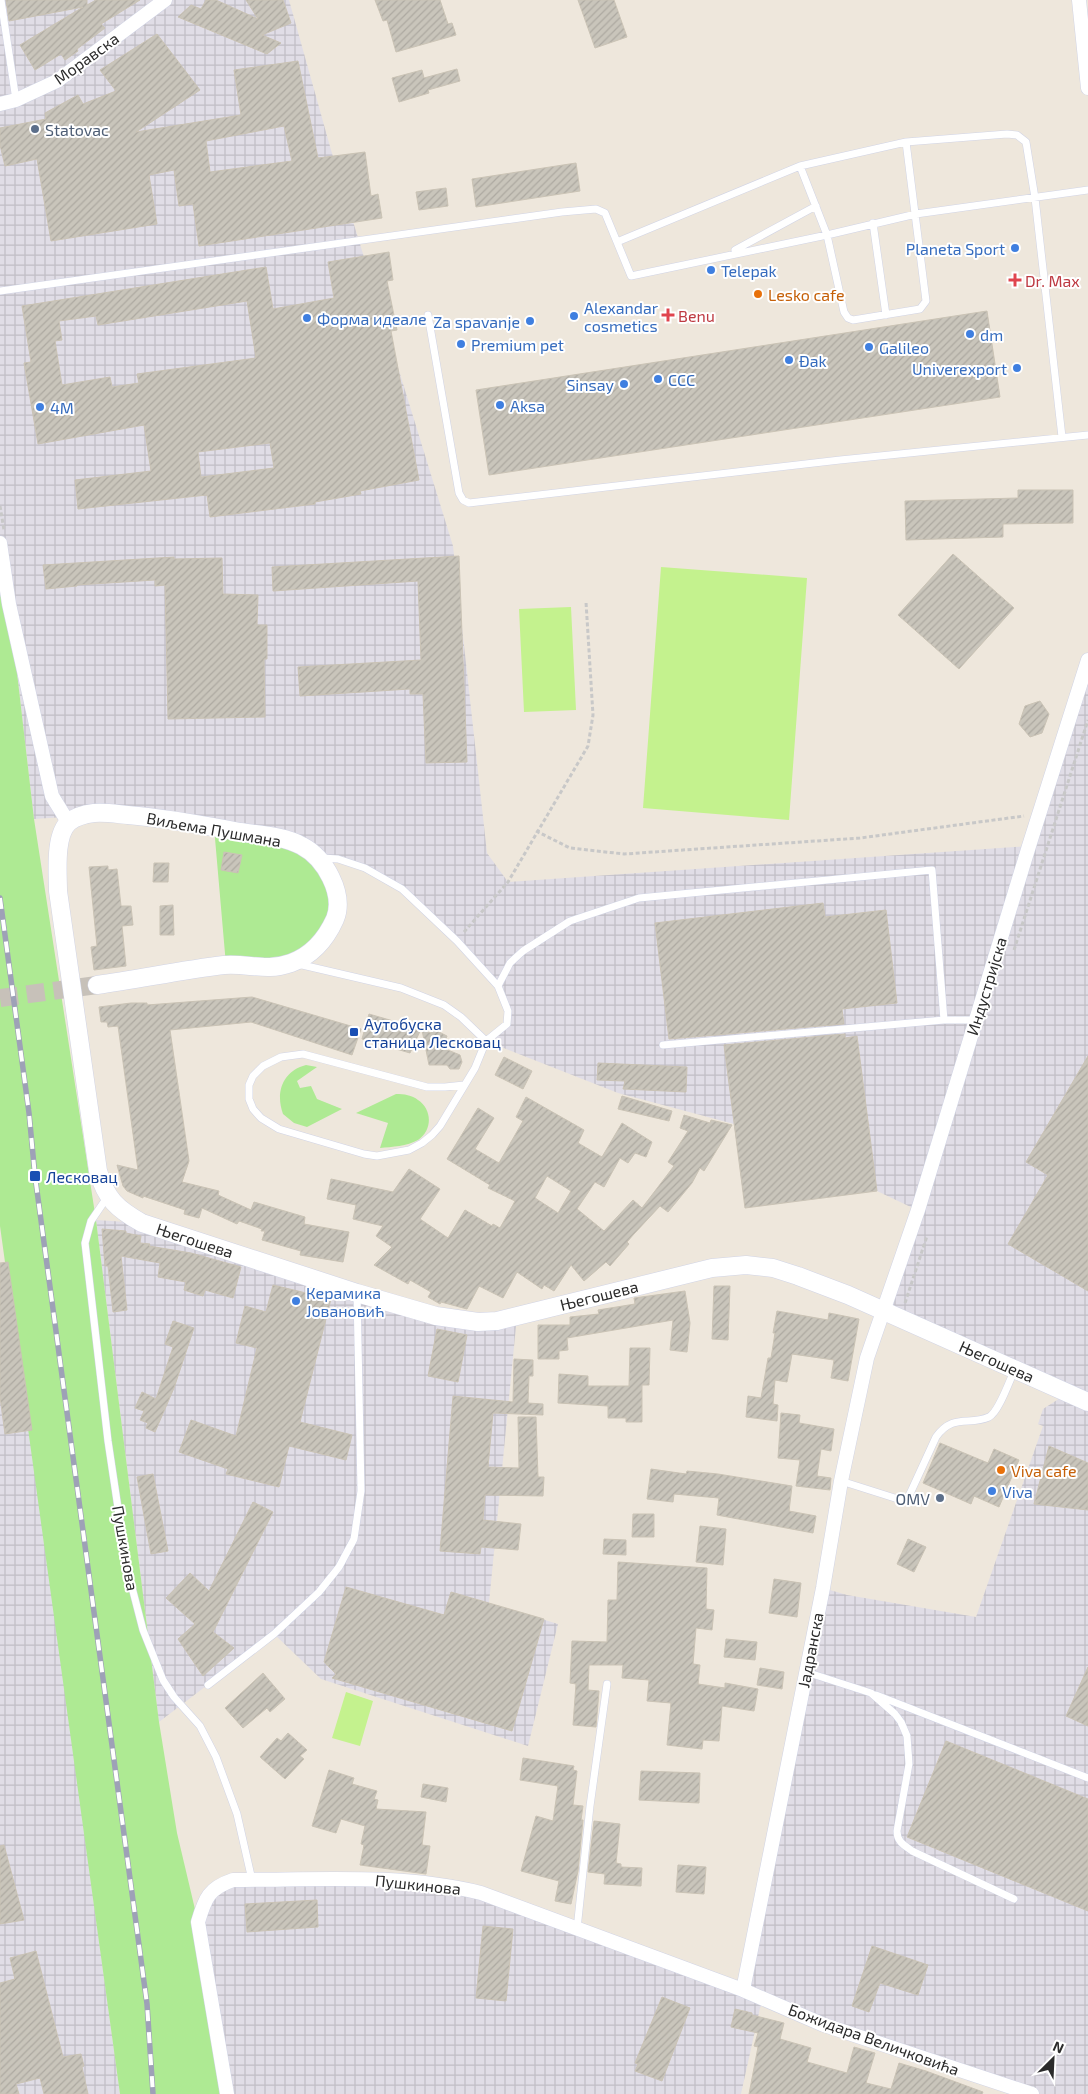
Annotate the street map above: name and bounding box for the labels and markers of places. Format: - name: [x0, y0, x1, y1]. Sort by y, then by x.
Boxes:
- place label: Statovac: [45, 120, 109, 139]
- marker: Statovac: [29, 123, 41, 135]
- place label: Planeta Sport: [906, 239, 1005, 258]
- marker: Planeta Sport: [1009, 242, 1021, 254]
- place label: Telepak: [721, 261, 777, 280]
- marker: Telepak: [705, 264, 717, 276]
- place label: Dr. Max: [1025, 271, 1080, 290]
- marker: Dr. Max: [1009, 274, 1021, 286]
- place label: Lesko cafe: [768, 285, 845, 304]
- marker: Lesko cafe: [752, 288, 764, 300]
- place label: Alexandar cosmetics: [584, 298, 659, 335]
- place label: Benu: [678, 306, 715, 325]
- place label: Форма идеале: [317, 309, 427, 328]
- marker: Benu: [662, 309, 674, 321]
- marker: Alexandar cosmetics: [568, 310, 580, 322]
- marker: Форма идеале: [301, 312, 313, 324]
- place label: Za spavanje: [433, 312, 520, 332]
- marker: Za spavanje: [524, 315, 536, 327]
- place label: dm: [980, 325, 1003, 344]
- marker: dm: [964, 328, 976, 340]
- place label: Premium pet: [471, 335, 564, 354]
- marker: Premium pet: [455, 338, 467, 350]
- place label: Galileo: [879, 338, 929, 357]
- marker: Galileo: [863, 341, 875, 353]
- place label: Đak: [799, 351, 827, 370]
- marker: Đak: [783, 354, 795, 366]
- place label: Univerexport: [912, 359, 1007, 378]
- marker: Univerexport: [1011, 362, 1023, 374]
- place label: CCC: [668, 370, 695, 389]
- marker: CCC: [652, 373, 664, 385]
- place label: Sinsay: [566, 375, 615, 394]
- marker: Sinsay: [618, 378, 630, 390]
- place label: Aksa: [510, 396, 545, 415]
- place label: 4M: [50, 398, 74, 417]
- marker: Aksa: [494, 399, 506, 411]
- marker: 4M: [34, 401, 46, 413]
- place label: Аутобуска станица Лесковац: [364, 1014, 501, 1051]
- marker: Аутобуска станица Лесковац: [348, 1026, 360, 1038]
- place label: Лесковац: [46, 1167, 118, 1186]
- marker: Лесковац: [28, 1169, 42, 1183]
- place label: Керамика Јовановић: [306, 1283, 384, 1320]
- marker: Керамика Јовановић: [290, 1295, 302, 1307]
- place label: Viva cafe: [1011, 1461, 1077, 1480]
- marker: Viva cafe: [995, 1464, 1007, 1476]
- place label: Viva: [1002, 1482, 1033, 1501]
- marker: Viva: [986, 1485, 998, 1497]
- place label: OMV: [896, 1489, 930, 1508]
- marker: OMV: [934, 1492, 946, 1504]

